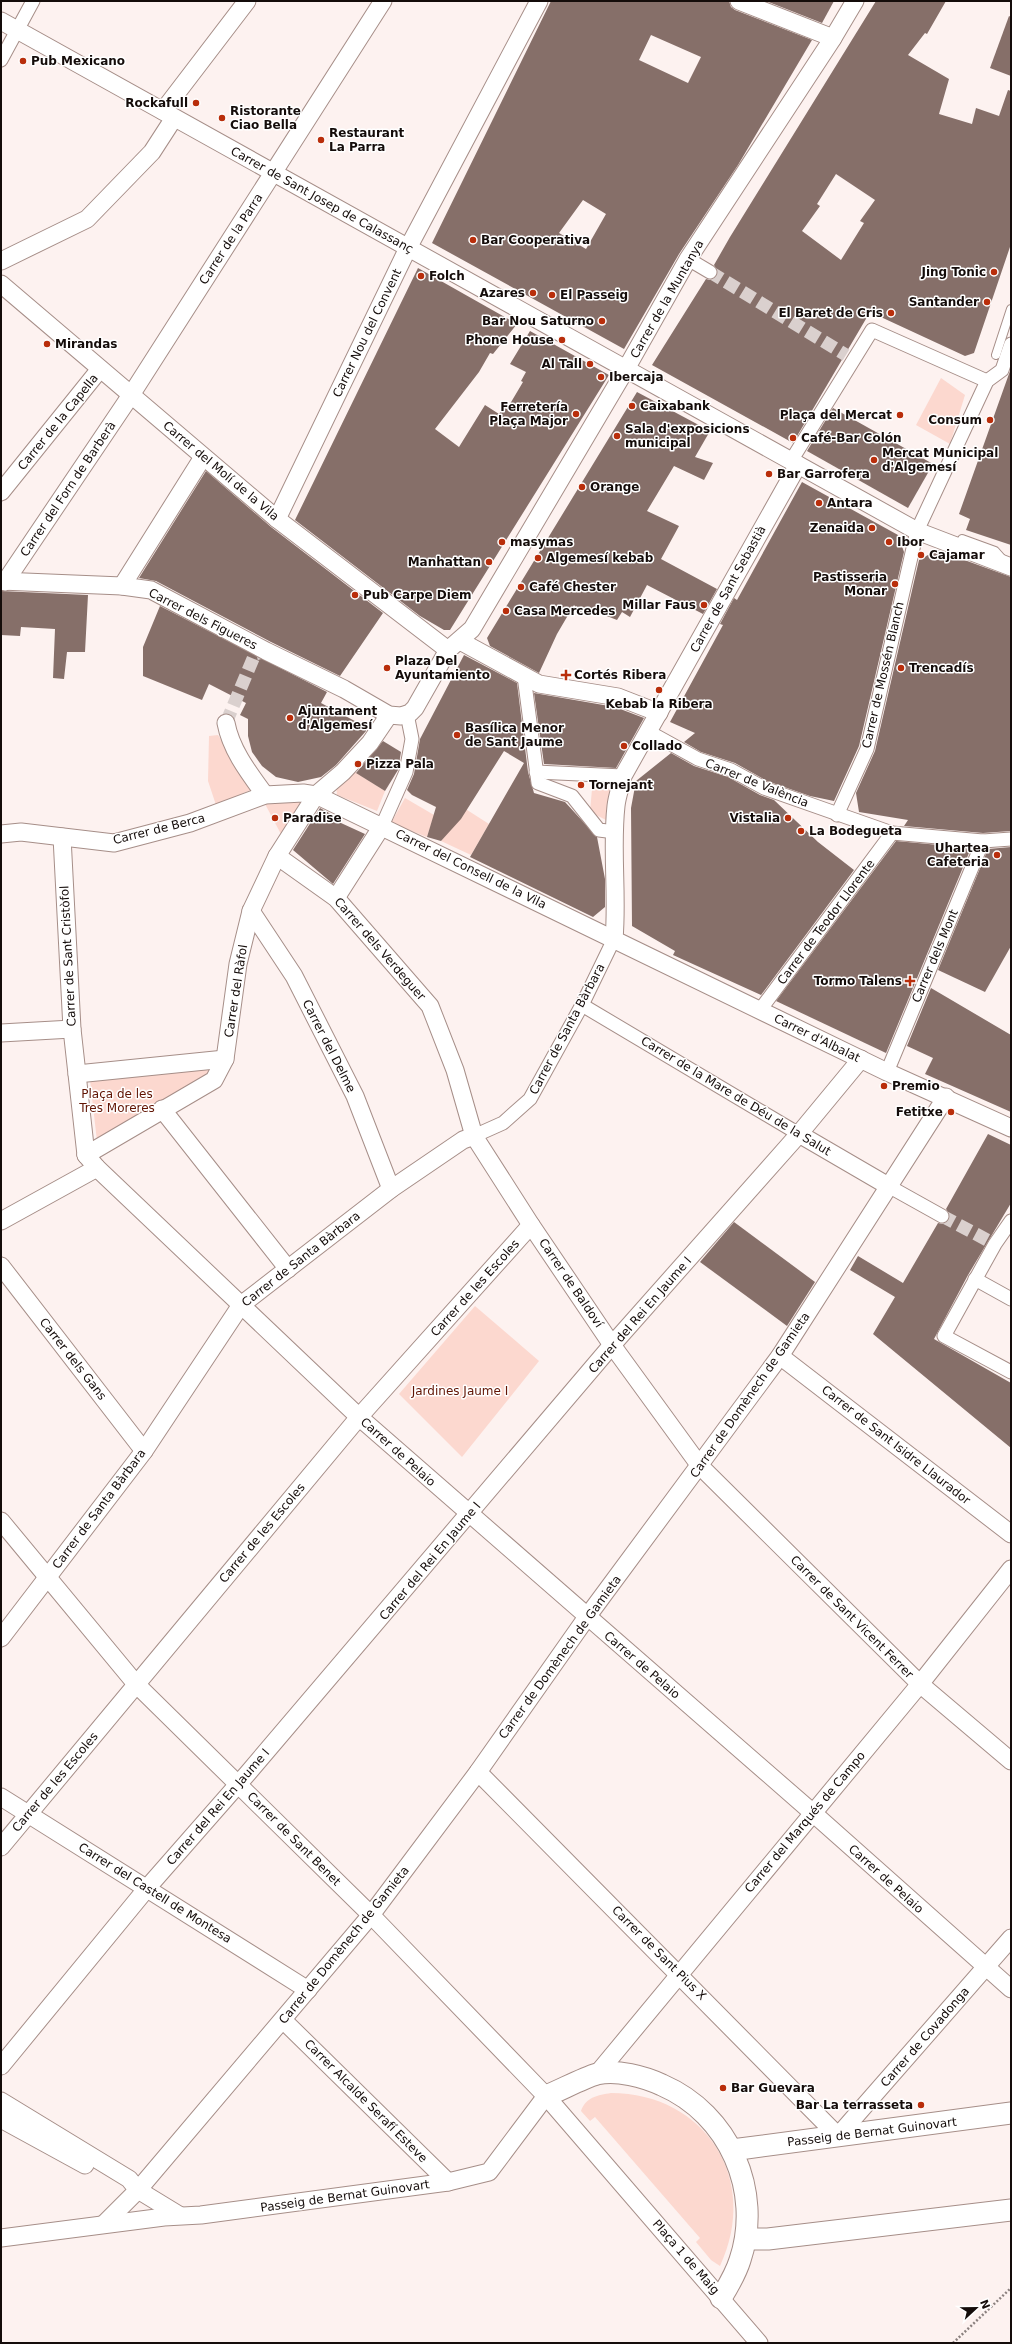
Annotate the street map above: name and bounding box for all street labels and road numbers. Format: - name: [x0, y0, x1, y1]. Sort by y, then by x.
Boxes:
- street label: Carrer de Sant Josep de Calassanç: [228, 144, 416, 256]
- street label: Carrer de la Parra: [196, 191, 266, 287]
- street label: Carrer de la Muntanya: [627, 237, 707, 361]
- street label: Carrer Nou del Convent: [330, 266, 404, 400]
- street label: Carrer de la Capella: [15, 371, 101, 473]
- street label: Carrer del Molí de la Vila: [160, 418, 282, 524]
- street label: Carrer del Forn de Barberà: [17, 419, 119, 559]
- street label: Carrer de Sant Sebastià: [687, 523, 769, 655]
- street label: Carrer dels Figueres: [146, 586, 260, 652]
- street label: Carrer de Mossén Blanch: [859, 600, 907, 750]
- street label: Carrer de València: [703, 756, 811, 810]
- street label: Carrer de Berca: [112, 811, 206, 847]
- street label: Carrer del Consell de la Vila: [393, 826, 549, 912]
- street label: Carrer de Teodor Llorente: [774, 857, 878, 987]
- street label: Carrer de Sant Cristòfol: [57, 885, 79, 1027]
- street label: Carrer dels Verdeguer: [332, 895, 428, 1003]
- street label: Carrer dels Mont: [909, 907, 961, 1005]
- street label: Carrer del Ràfol: [222, 944, 250, 1038]
- street label: Carrer de Santa Bàrbara: [526, 961, 608, 1097]
- street label: Carrer del Delme: [300, 997, 358, 1095]
- street label: Carrer d'Albalat: [772, 1011, 863, 1065]
- street label: Carrer de la Mare de Déu de la Salut: [639, 1034, 834, 1159]
- street label: Carrer de Santa Bàrbara: [239, 1208, 363, 1310]
- street label: Carrer de Baldoví: [536, 1236, 606, 1331]
- street label: Carrer de les Escoles: [428, 1237, 522, 1339]
- street label: Carrer del Rei En Jaume I: [586, 1254, 694, 1376]
- street label: Carrer de Domènech de Gamieta: [687, 1310, 813, 1480]
- street label: Carrer dels Gans: [37, 1315, 109, 1403]
- street label: Carrer de Sant Isidre Llaurador: [819, 1383, 973, 1507]
- street label: Carrer de Pelaio: [358, 1415, 438, 1489]
- street label: Carrer de Santa Bàrbara: [49, 1446, 149, 1572]
- street label: Carrer de les Escoles: [216, 1480, 308, 1586]
- street label: Carrer del Rei En Jaume I: [377, 1499, 483, 1623]
- street label: Carrer de Sant Vicent Ferrer: [788, 1553, 916, 1681]
- street label: Carrer de Domènech de Gamieta: [496, 1573, 624, 1741]
- street label: Carrer de Pelaio: [601, 1628, 683, 1702]
- street label: Carrer de les Escoles: [9, 1729, 101, 1835]
- street label: Carrer del Rei En Jaume I: [164, 1746, 272, 1868]
- street label: Carrer del Marqués de Campo: [742, 1749, 868, 1895]
- street label: Carrer de Sant Benet: [244, 1789, 344, 1889]
- street label: Carrer del Castell de Montesa: [76, 1840, 234, 1946]
- street label: Carrer de Pelaio: [846, 1842, 926, 1916]
- street label: Carrer de Domènech de Gamieta: [276, 1863, 412, 2027]
- street label: Carrer de Sant Pius X: [609, 1903, 709, 2003]
- street label: Carrer de Covadonga: [878, 1984, 972, 2090]
- street label: Carrer Alcalde Serafí Esteve: [302, 2037, 430, 2165]
- street label: Passeig de Bernat Guinovart: [786, 2115, 958, 2149]
- street label: Passeig de Bernat Guinovart: [260, 2177, 431, 2215]
- street label: Plaça 1 de Maig: [650, 2217, 722, 2297]

